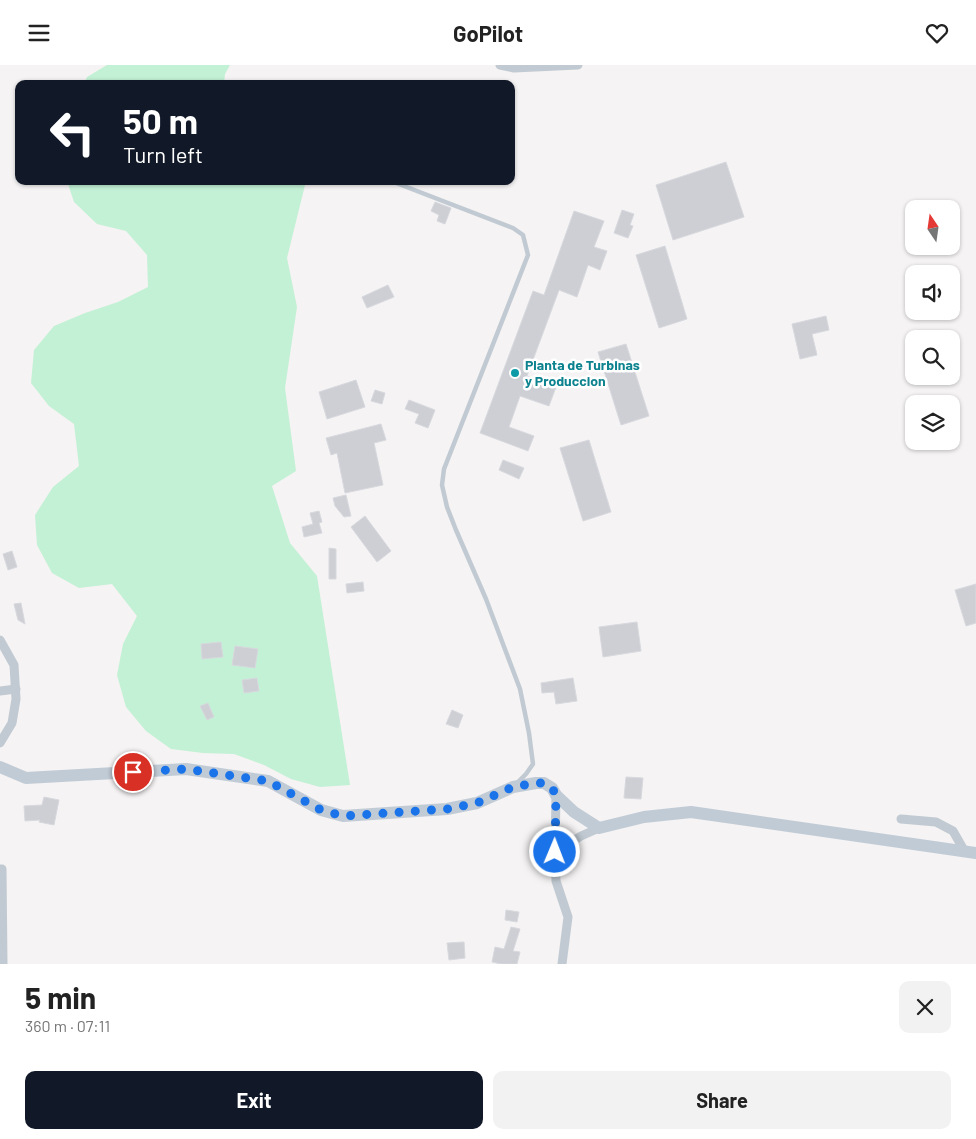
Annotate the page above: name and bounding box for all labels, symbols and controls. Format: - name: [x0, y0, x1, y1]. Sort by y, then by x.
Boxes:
- icon: menu: [25, 19, 53, 47]
- icon: heart: [923, 19, 951, 47]
- text: GoPilot: [453, 20, 523, 46]
- text: 50 m: [123, 99, 198, 141]
- icon: left: [40, 100, 105, 165]
- text: Turn left: [123, 141, 203, 167]
- north arrow: [905, 200, 960, 255]
- map controls: [905, 200, 960, 450]
- button: sound: [905, 265, 960, 320]
- button: search: [905, 330, 960, 385]
- place label: Planta de Turbinas y Produccion: [525, 356, 640, 389]
- marker: Planta de Turbinas y Produccion: [509, 367, 521, 379]
- button: layers: [905, 395, 960, 450]
- pin: [112, 751, 154, 793]
- icon: arrive: [119, 758, 147, 786]
- position arrow: [528, 825, 580, 877]
- text: 5 min: [25, 979, 96, 1015]
- button: close: [899, 981, 951, 1033]
- text: 360 m · 07:11: [25, 1016, 110, 1035]
- button: Exit: [25, 1071, 483, 1129]
- button: Share: [493, 1071, 951, 1129]

